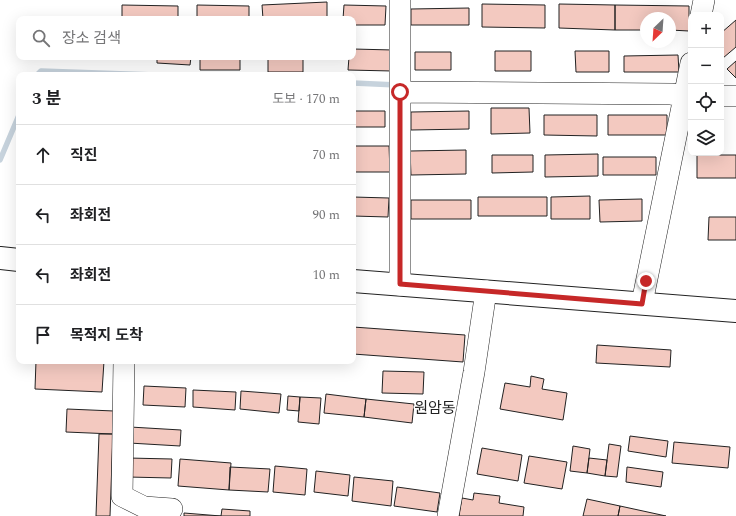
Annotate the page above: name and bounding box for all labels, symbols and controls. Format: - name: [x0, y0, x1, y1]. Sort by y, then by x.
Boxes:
- north arrow: [640, 12, 676, 48]
- map controls: [688, 12, 724, 156]
- button: +: [688, 12, 724, 48]
- search box: [16, 16, 356, 60]
- icon: search: [30, 27, 52, 49]
- text: 장소 검색: [62, 27, 121, 50]
- button: −: [688, 48, 724, 84]
- route start: [391, 83, 409, 101]
- button: locate: [688, 84, 724, 120]
- text: 3 분: [32, 86, 61, 112]
- text: 도보 · 170 m: [272, 89, 340, 109]
- button: layers: [688, 120, 724, 156]
- icon: ahead: [32, 144, 54, 166]
- text: 직진: [70, 144, 98, 167]
- text: 70 m: [313, 145, 340, 165]
- icon: left: [32, 204, 54, 226]
- text: 좌회전: [70, 204, 111, 227]
- text: 90 m: [313, 205, 340, 225]
- icon: left: [32, 264, 54, 286]
- text: 좌회전: [70, 264, 111, 287]
- text: 10 m: [313, 265, 340, 285]
- route end: [637, 272, 655, 290]
- icon: arrive: [32, 324, 54, 346]
- text: 목적지 도착: [70, 324, 143, 347]
- district label: 원암동: [414, 397, 456, 420]

